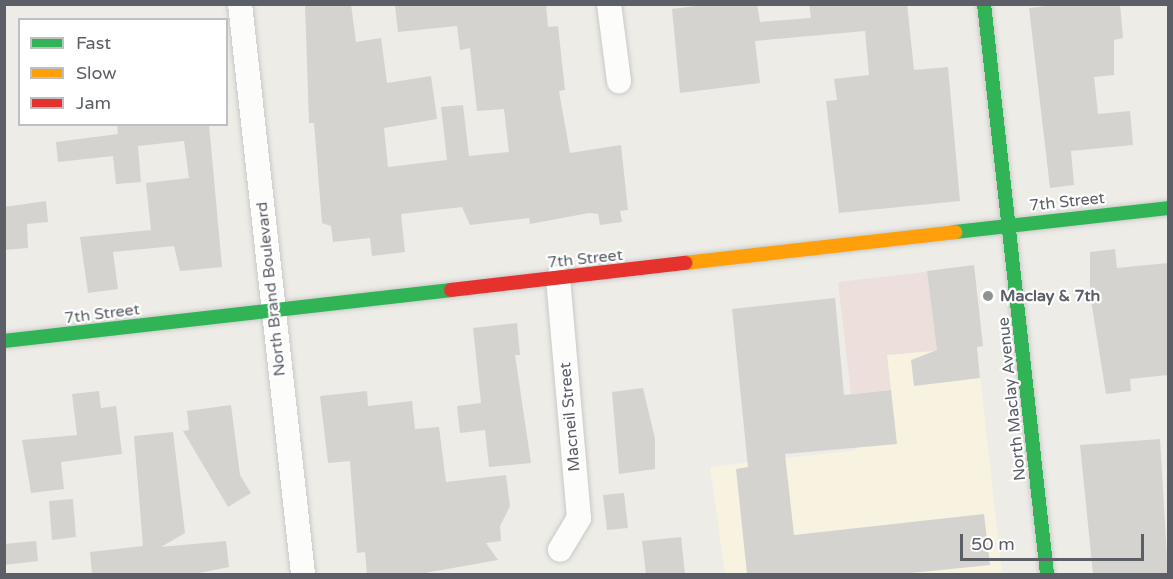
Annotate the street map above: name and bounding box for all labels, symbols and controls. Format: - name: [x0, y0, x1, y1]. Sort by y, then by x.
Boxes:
- legend: [18, 18, 228, 126]
- text: Fast: [76, 32, 111, 54]
- text: Slow: [76, 62, 117, 84]
- text: Jam: [76, 92, 111, 114]
- street label: 7th Street: [1028, 188, 1106, 216]
- street label: North Brand Boulevard: [252, 201, 290, 377]
- street label: 7th Street: [546, 245, 624, 273]
- place label: Maclay & 7th: [1000, 286, 1100, 306]
- marker: Maclay & 7th: [981, 289, 995, 303]
- street label: 7th Street: [63, 300, 141, 328]
- street label: North Maclay Avenue: [994, 316, 1030, 482]
- street label: Macneil Street: [556, 362, 584, 472]
- scale bar: [963, 522, 1148, 560]
- text: 50 m: [971, 533, 1015, 555]

